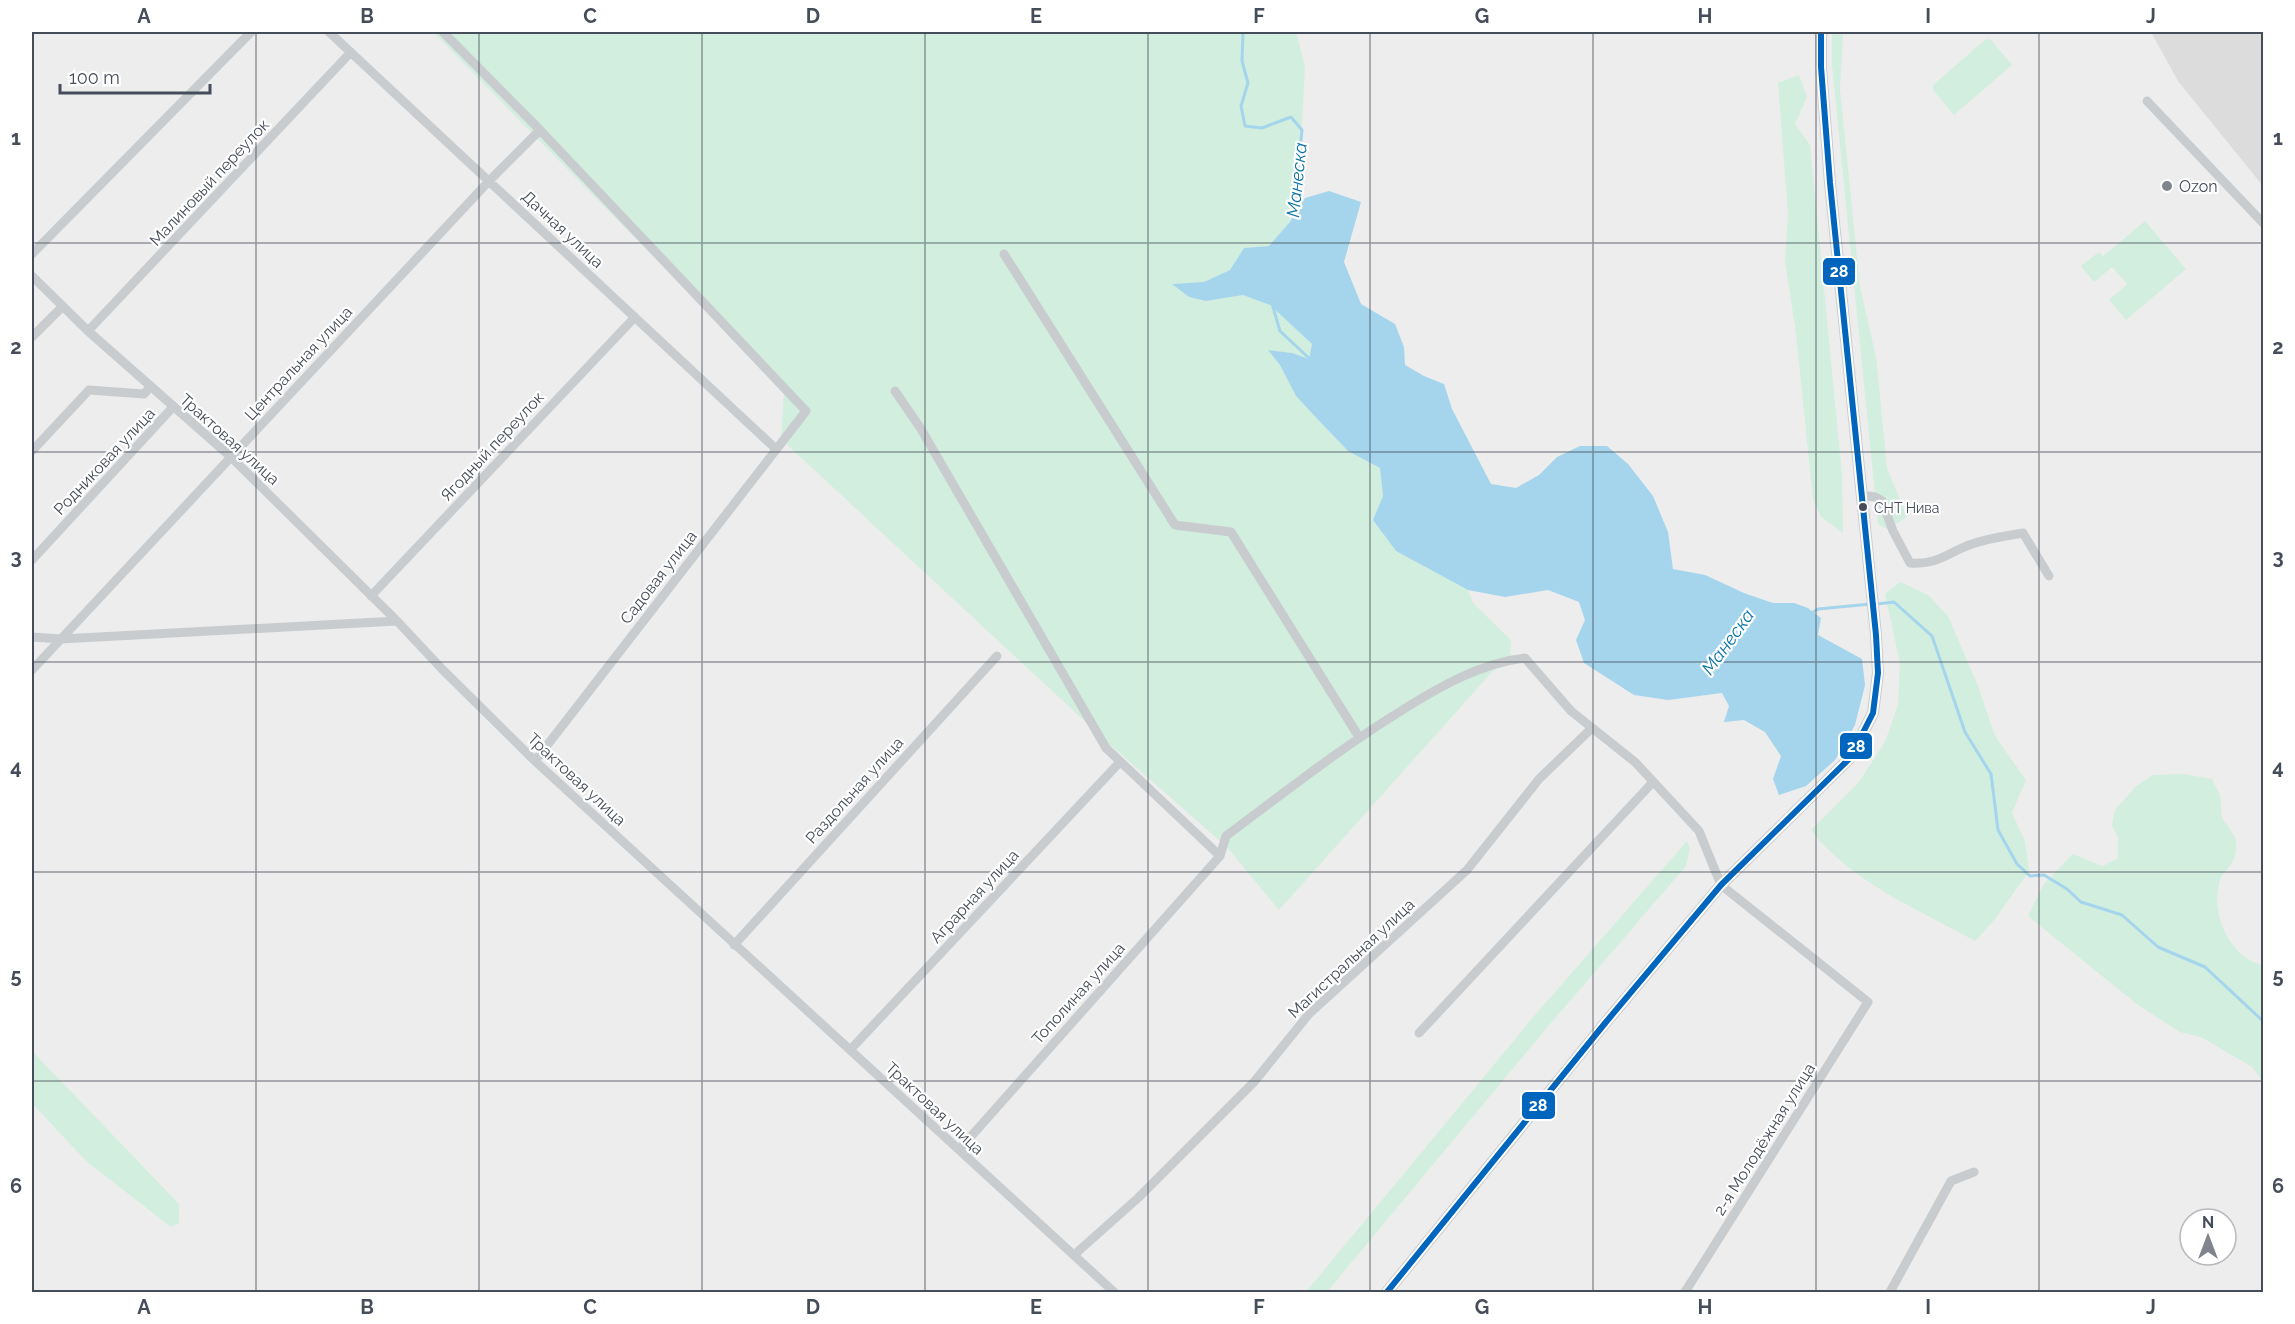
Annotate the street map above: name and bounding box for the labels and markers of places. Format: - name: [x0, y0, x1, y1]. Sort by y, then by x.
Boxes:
- place label: Ozon: [2179, 177, 2218, 196]
- marker: Ozon: [2160, 179, 2174, 193]
- place label: СНТ Нива: [1874, 500, 1939, 516]
- marker: СНТ Нива: [1857, 501, 1869, 513]

